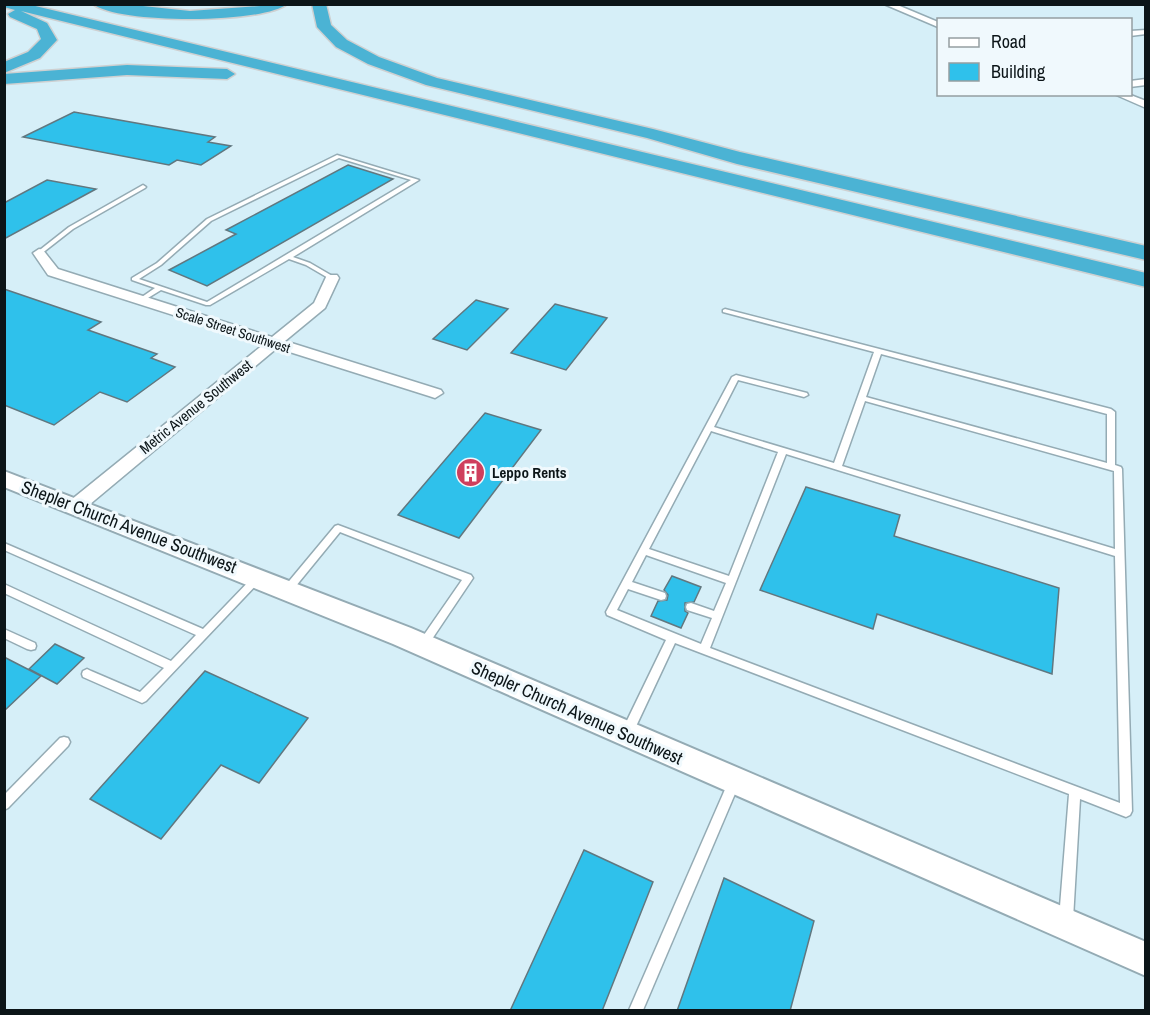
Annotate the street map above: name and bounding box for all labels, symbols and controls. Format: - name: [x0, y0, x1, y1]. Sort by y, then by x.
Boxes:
- legend: [937, 18, 1132, 96]
- text: Road: [991, 29, 1026, 54]
- text: Building: [991, 59, 1046, 84]
- street label: Scale Street Southwest: [173, 303, 293, 357]
- street label: Metric Avenue Southwest: [135, 354, 257, 459]
- building icon: Leppo Rents: [455, 457, 487, 489]
- place label: Leppo Rents: [492, 462, 567, 483]
- street label: Shepler Church Avenue Southwest: [18, 474, 240, 579]
- street label: Shepler Church Avenue Southwest: [468, 655, 687, 770]

